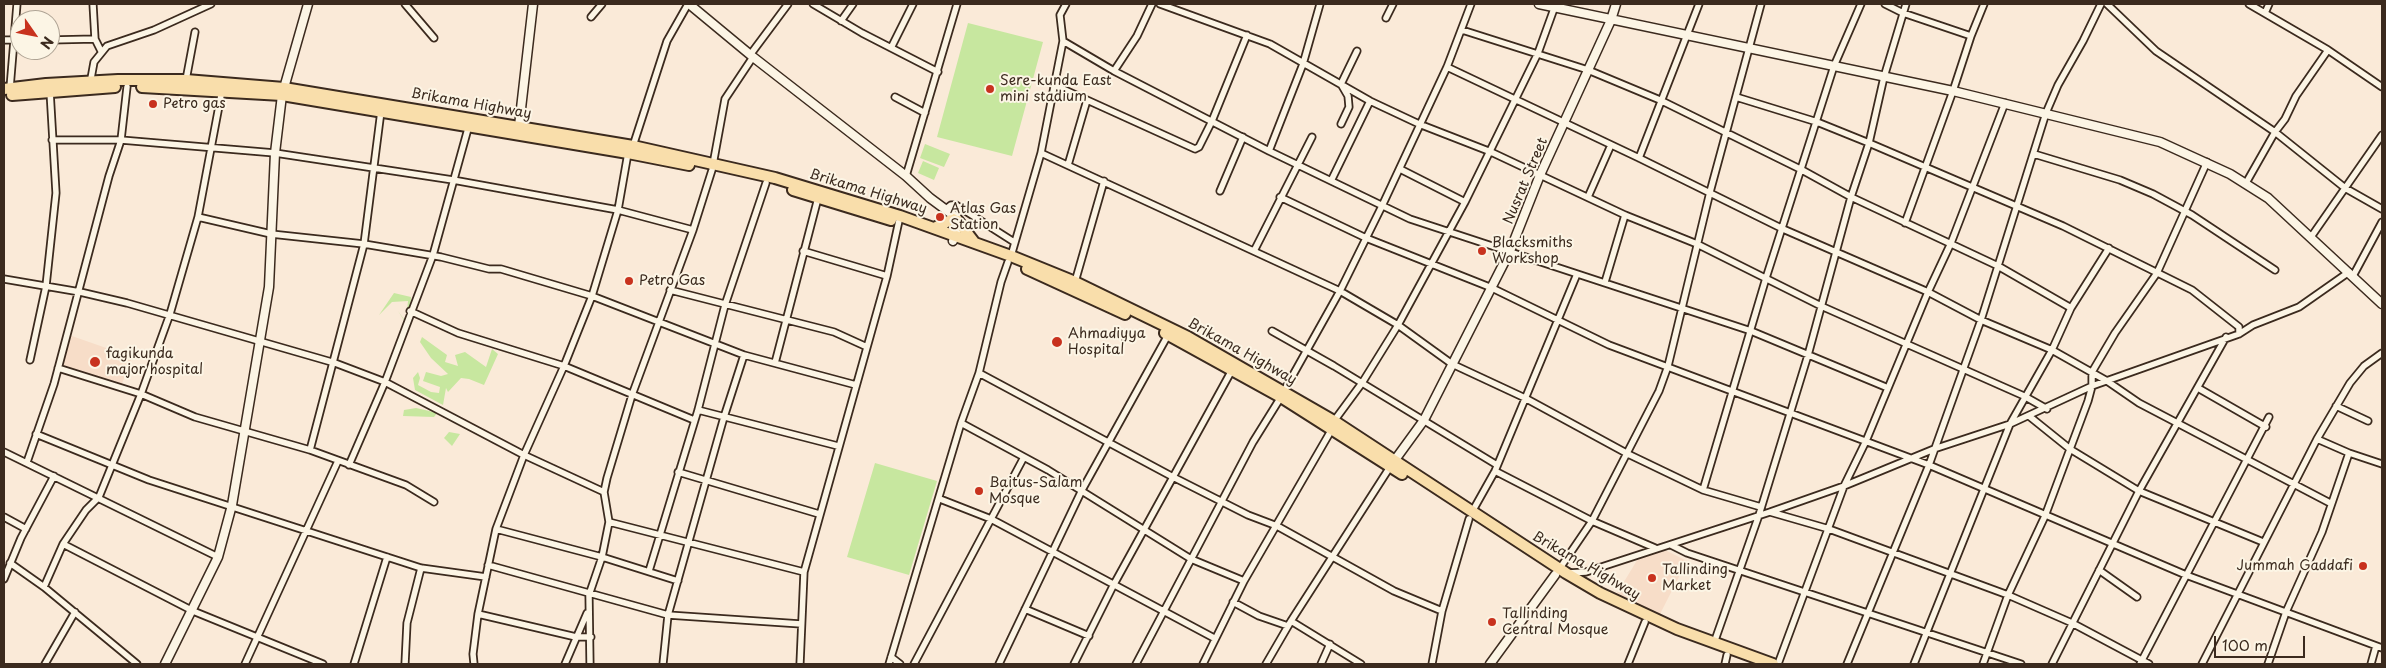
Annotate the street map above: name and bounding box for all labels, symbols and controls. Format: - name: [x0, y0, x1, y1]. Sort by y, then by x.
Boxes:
- north arrow: [10, 10, 60, 60]
- text: N: [35, 33, 59, 53]
- place label: Sere-kunda East mini stadium: [1000, 73, 1112, 105]
- marker: Sere-kunda East mini stadium: [984, 83, 996, 95]
- street label: Brikama Highway: [409, 85, 533, 123]
- place label: Petro gas: [163, 96, 226, 112]
- marker: Petro gas: [147, 98, 159, 110]
- street label: Nusrat Street: [1500, 135, 1552, 227]
- street label: Brikama Highway: [807, 166, 929, 218]
- place label: Atlas Gas Station: [950, 201, 1016, 233]
- marker: Atlas Gas Station: [934, 211, 946, 223]
- place label: Blacksmiths Workshop: [1492, 235, 1573, 268]
- marker: Blacksmiths Workshop: [1476, 245, 1488, 257]
- place label: Petro Gas: [639, 273, 705, 289]
- marker: Petro Gas: [623, 275, 635, 287]
- street label: Brikama Highway: [1185, 315, 1299, 389]
- place label: Ahmadiyya Hospital: [1068, 326, 1145, 358]
- marker: Ahmadiyya Hospital: [1050, 335, 1064, 349]
- place label: fagikunda major hospital: [106, 346, 203, 378]
- marker: fagikunda major hospital: [88, 355, 102, 369]
- place label: Baitus-Salam Mosque: [989, 475, 1082, 508]
- marker: Baitus-Salam Mosque: [973, 485, 985, 497]
- street label: Brikama Highway: [1529, 528, 1643, 604]
- place label: Jummah Gaddafi: [2237, 558, 2353, 574]
- marker: Jummah Gaddafi: [2357, 560, 2369, 572]
- place label: Tallinding Market: [1662, 562, 1728, 594]
- marker: Tallinding Market: [1646, 572, 1658, 584]
- place label: Tallinding Central Mosque: [1502, 606, 1608, 638]
- marker: Tallinding Central Mosque: [1486, 616, 1498, 628]
- scale bar: [2216, 626, 2307, 658]
- text: 100 m: [2222, 633, 2268, 656]

